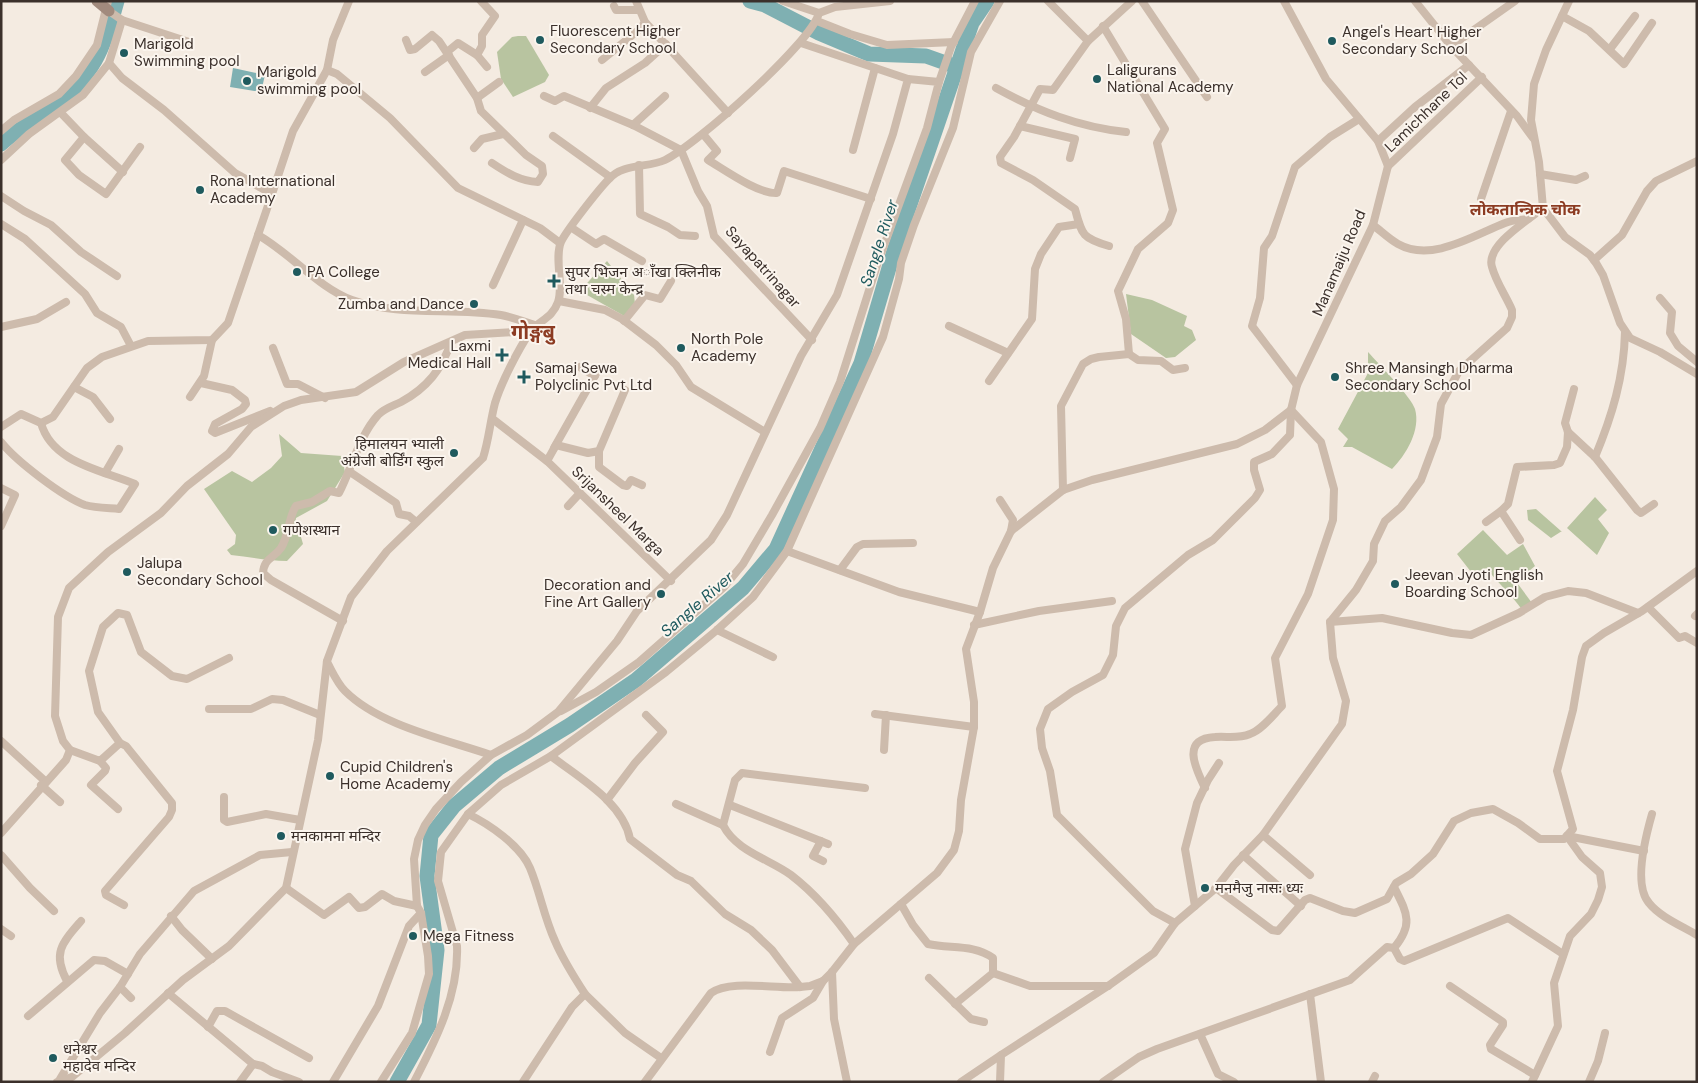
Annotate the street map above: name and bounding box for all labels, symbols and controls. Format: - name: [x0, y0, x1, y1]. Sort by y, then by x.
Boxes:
- place label: Fluorescent Higher Secondary School: [550, 21, 681, 58]
- place label: Angel's Heart Higher Secondary School: [1342, 22, 1482, 59]
- place label: Marigold Swimming pool: [134, 34, 240, 71]
- marker: Fluorescent Higher Secondary School: [534, 34, 546, 46]
- marker: Angel's Heart Higher Secondary School: [1326, 35, 1338, 47]
- marker: Marigold Swimming pool: [118, 47, 130, 59]
- place label: Laligurans National Academy: [1107, 60, 1234, 97]
- place label: Marigold swimming pool: [257, 62, 361, 99]
- street label: Lamichhane Tol: [1380, 67, 1472, 157]
- marker: Laligurans National Academy: [1091, 73, 1103, 85]
- marker: Marigold swimming pool: [241, 75, 253, 87]
- place label: Rona International Academy: [210, 171, 335, 208]
- marker: Rona International Academy: [194, 184, 206, 196]
- water label: Sangle River: [855, 196, 903, 289]
- district label: लोकतान्त्रिक चोक: [1470, 199, 1581, 220]
- street label: Manamaiju Road: [1308, 207, 1370, 319]
- street label: Sayapatrinagar: [721, 222, 805, 313]
- place label: PA College: [307, 262, 380, 282]
- place label: सुपर भिजन अाँखा क्लिनीक तथा चस्म केन्द्र: [565, 262, 721, 299]
- marker: PA College: [291, 266, 303, 278]
- marker: सुपर भिजन अाँखा क्लिनीक तथा चस्म केन्द्र: [547, 274, 561, 288]
- place label: Zumba and Dance: [338, 294, 464, 314]
- marker: Zumba and Dance: [468, 298, 480, 310]
- district label: गोङ्गबु: [511, 319, 556, 345]
- place label: North Pole Academy: [691, 329, 763, 366]
- place label: Laxmi Medical Hall: [408, 336, 491, 373]
- marker: North Pole Academy: [675, 342, 687, 354]
- marker: Laxmi Medical Hall: [495, 348, 509, 362]
- place label: Samaj Sewa Polyclinic Pvt Ltd: [535, 358, 652, 395]
- place label: Shree Mansingh Dharma Secondary School: [1345, 358, 1513, 395]
- marker: Samaj Sewa Polyclinic Pvt Ltd: [517, 370, 531, 384]
- marker: Shree Mansingh Dharma Secondary School: [1329, 371, 1341, 383]
- place label: हिमालयन भ्याली अंग्रेजी बोर्डिंग स्कुल: [341, 434, 445, 471]
- marker: हिमालयन भ्याली अंग्रेजी बोर्डिंग स्कुल: [448, 447, 460, 459]
- street label: Srijansheel Marga: [567, 462, 669, 560]
- place label: गणेशस्थान: [283, 520, 340, 540]
- marker: गणेशस्थान: [267, 524, 279, 536]
- place label: Jalupa Secondary School: [137, 553, 263, 590]
- place label: Jeevan Jyoti English Boarding School: [1405, 565, 1543, 602]
- marker: Jalupa Secondary School: [121, 566, 133, 578]
- water label: Sangle River: [656, 566, 739, 642]
- place label: Decoration and Fine Art Gallery: [544, 575, 652, 612]
- marker: Jeevan Jyoti English Boarding School: [1389, 578, 1401, 590]
- marker: Decoration and Fine Art Gallery: [655, 588, 667, 600]
- place label: Cupid Children's Home Academy: [340, 757, 453, 794]
- marker: Cupid Children's Home Academy: [324, 770, 336, 782]
- place label: मनकामना मन्दिर: [291, 826, 381, 846]
- marker: मनकामना मन्दिर: [275, 830, 287, 842]
- place label: मनमैजु नासः ध्यः: [1215, 878, 1304, 898]
- marker: मनमैजु नासः ध्यः: [1199, 882, 1211, 894]
- place label: Mega Fitness: [423, 926, 514, 946]
- marker: Mega Fitness: [407, 930, 419, 942]
- place label: धनेश्वर महादेव मन्दिर: [63, 1039, 137, 1076]
- marker: धनेश्वर महादेव मन्दिर: [47, 1052, 59, 1064]

